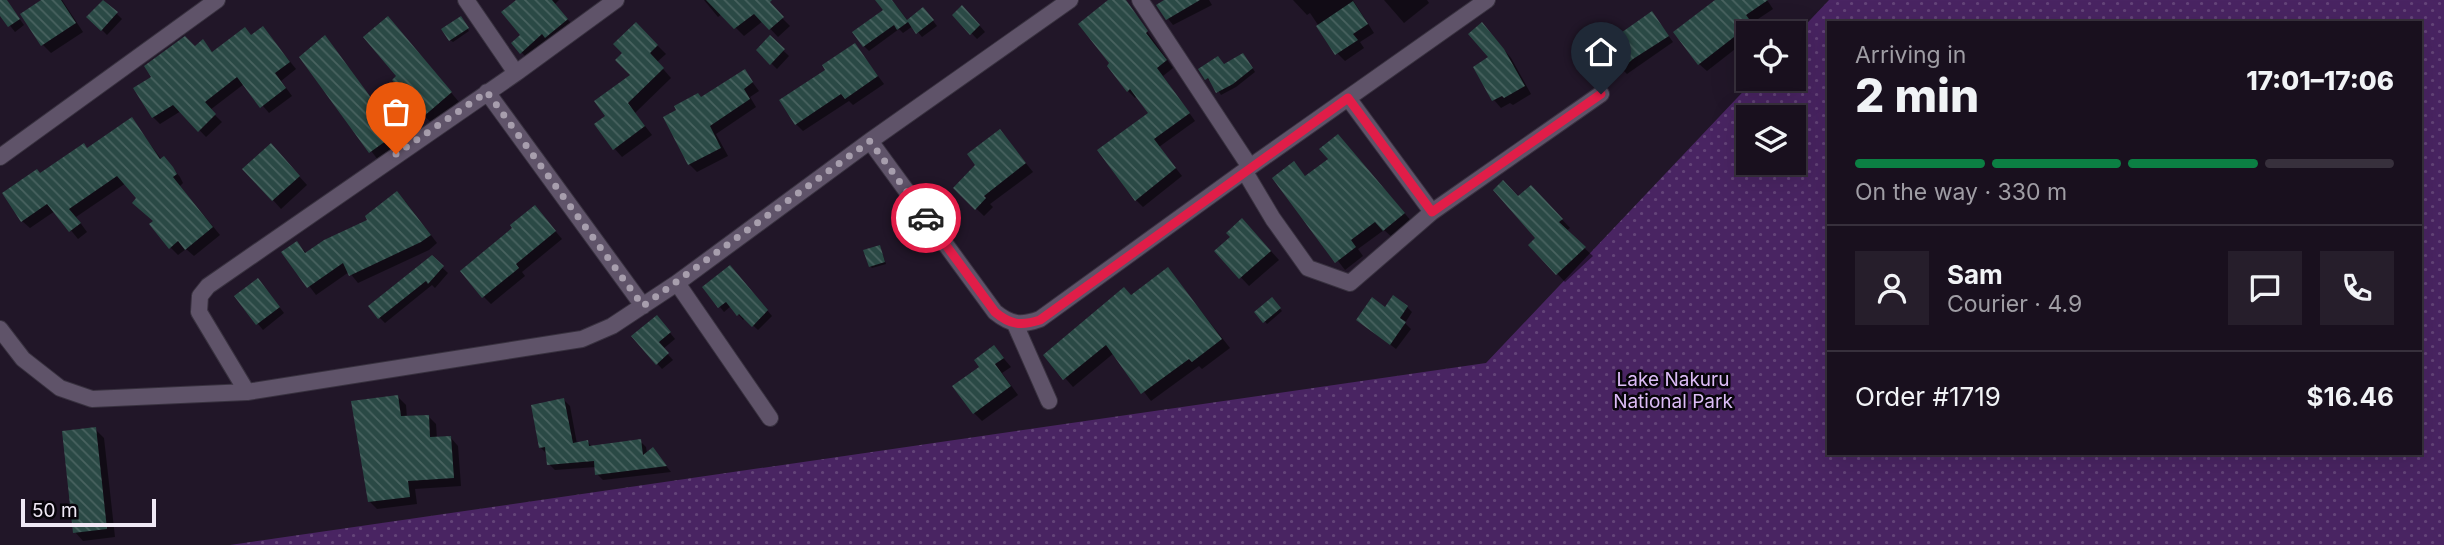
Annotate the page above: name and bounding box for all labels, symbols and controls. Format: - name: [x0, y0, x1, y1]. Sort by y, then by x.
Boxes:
- map controls: [1736, 21, 1806, 175]
- button: locate: [1736, 21, 1806, 91]
- pin: [1571, 22, 1631, 94]
- icon: home: [1582, 33, 1620, 71]
- text: Arriving in: [1855, 41, 1966, 69]
- text: 17:01–17:06: [2246, 65, 2394, 96]
- text: 2 min: [1855, 67, 1979, 123]
- pin: [366, 82, 426, 154]
- icon: bag: [377, 93, 415, 131]
- button: layers: [1736, 105, 1806, 175]
- text: On the way · 330 m: [1855, 178, 2067, 206]
- courier: [891, 183, 961, 253]
- icon: car: [907, 199, 945, 237]
- button: person: [1855, 251, 1929, 325]
- button: chat: [2228, 251, 2302, 325]
- button: phone: [2320, 251, 2394, 325]
- text: Sam: [1947, 259, 2003, 290]
- text: Courier · 4.9: [1947, 290, 2082, 318]
- park label: Lake Nakuru National Park: [1613, 368, 1733, 413]
- text: Order #1719: [1855, 381, 2001, 412]
- text: $16.46: [2307, 381, 2394, 412]
- scale bar: [21, 496, 156, 528]
- text: 50 m: [32, 499, 78, 522]

